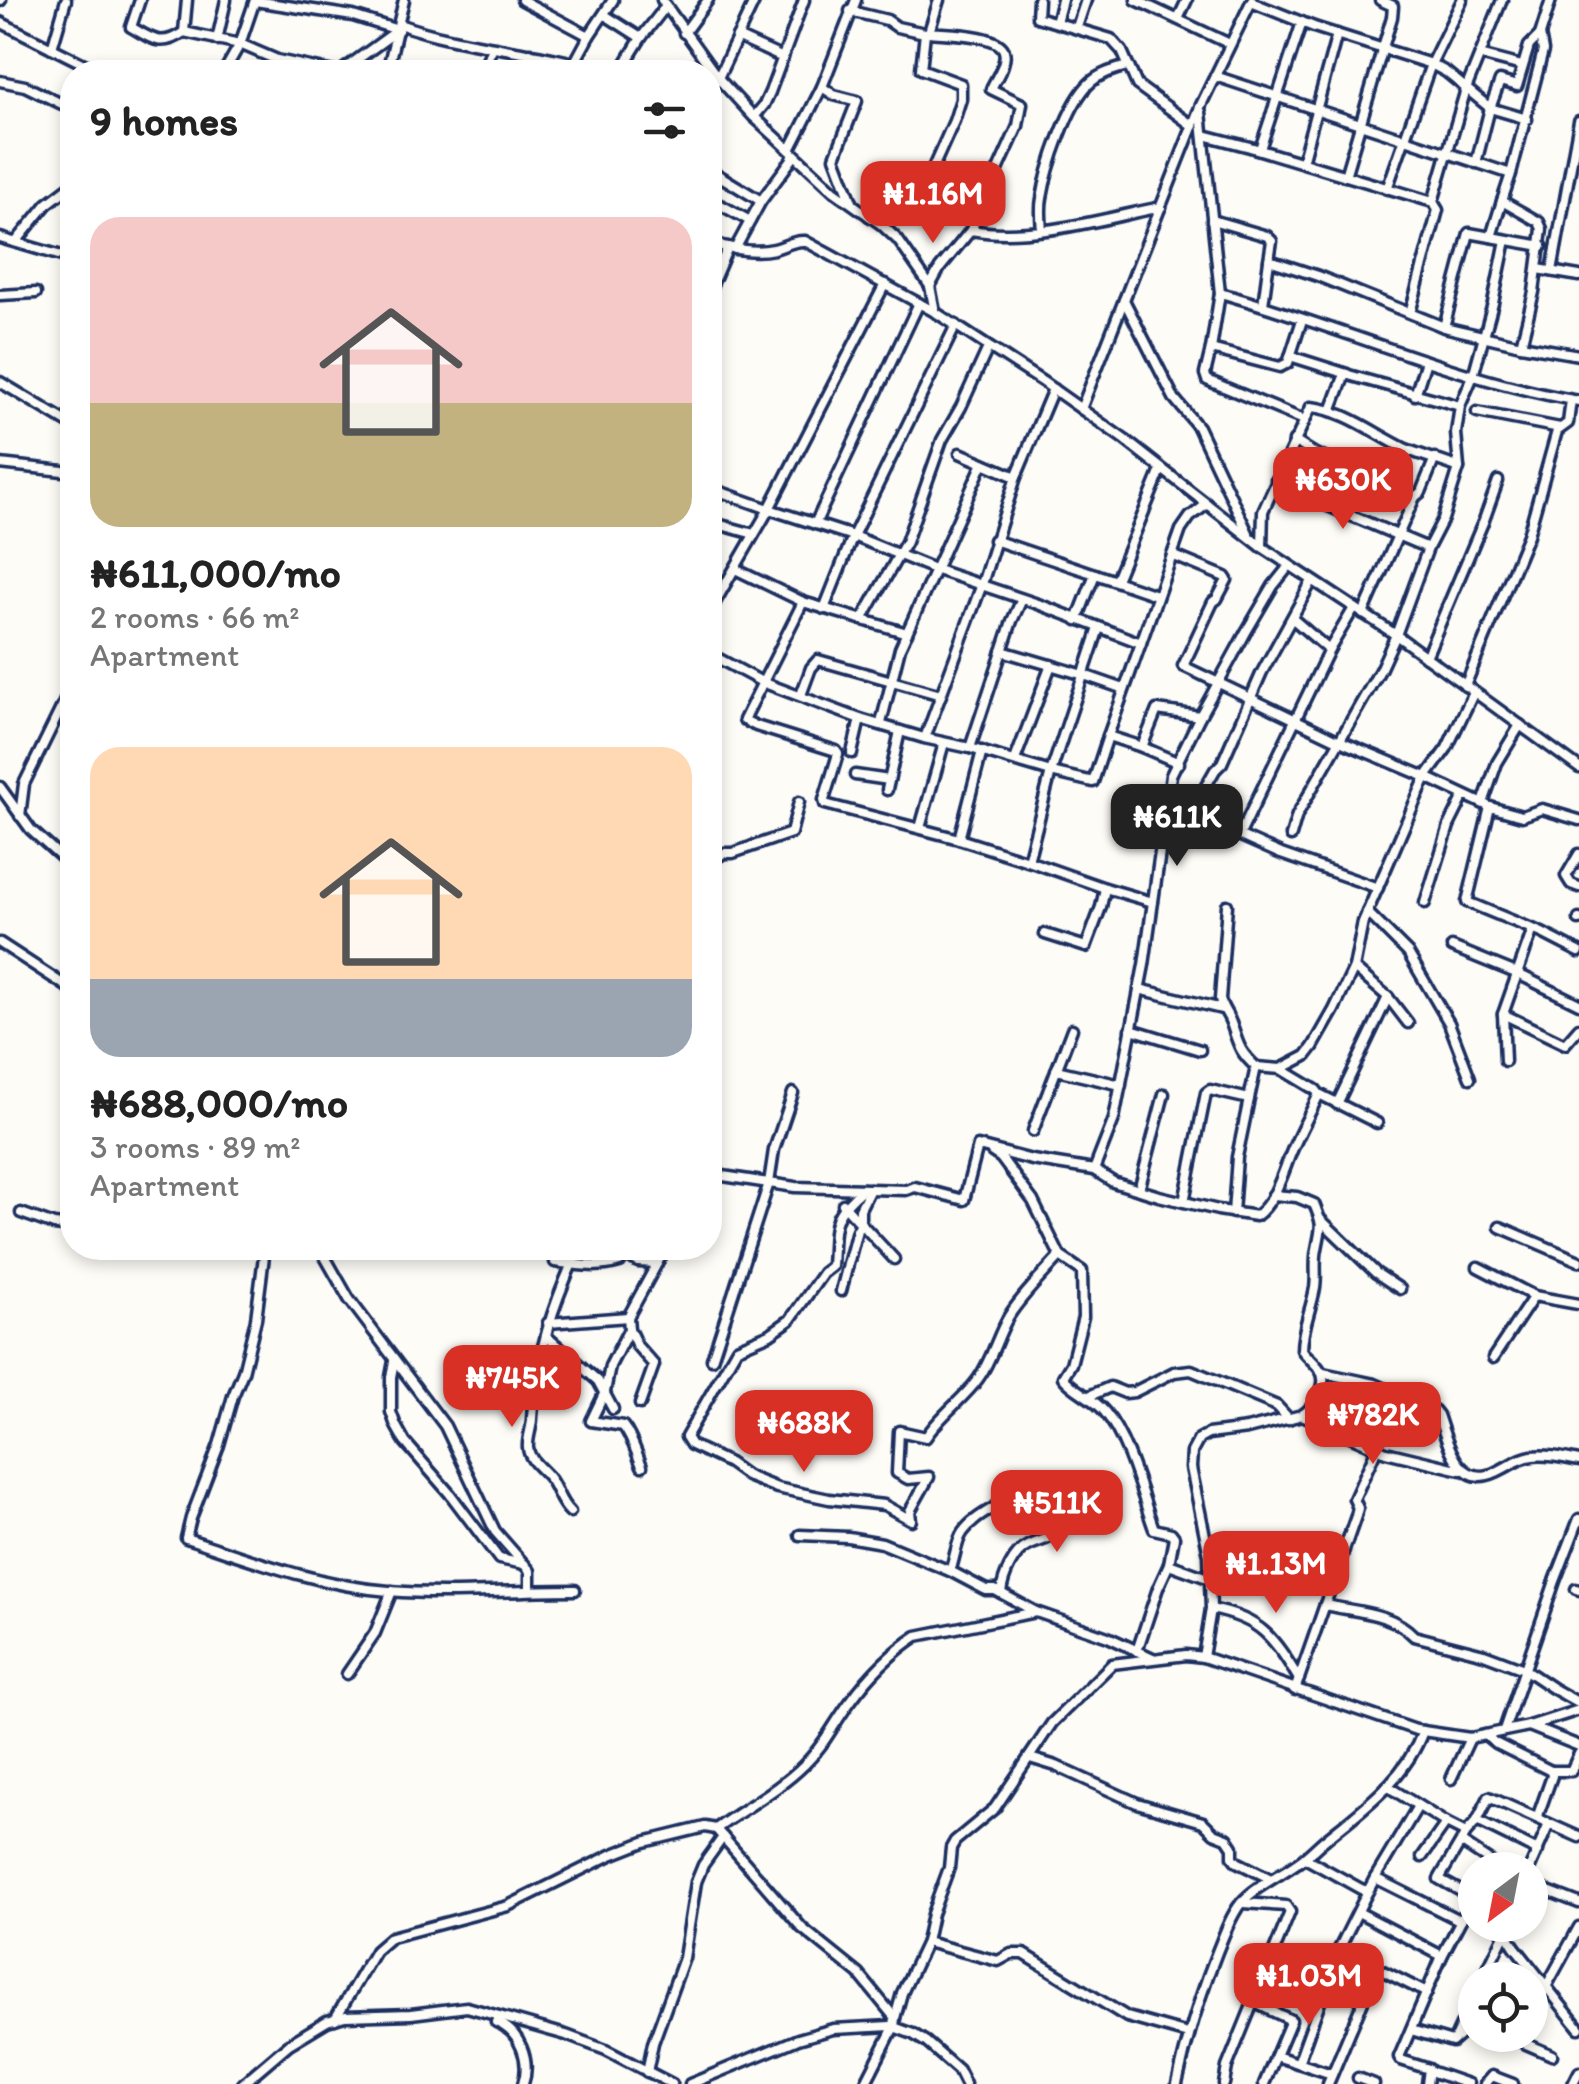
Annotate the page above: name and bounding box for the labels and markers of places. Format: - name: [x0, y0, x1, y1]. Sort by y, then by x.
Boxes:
- pin: ₦1.16M: [852, 161, 1014, 246]
- pin: ₦630K: [1273, 447, 1413, 532]
- pin: ₦611K: [1107, 784, 1247, 869]
- pin: ₦745K: [442, 1345, 582, 1430]
- pin: ₦782K: [1303, 1382, 1443, 1467]
- pin: ₦688K: [734, 1390, 874, 1475]
- pin: ₦511K: [987, 1470, 1127, 1555]
- pin: ₦1.13M: [1195, 1531, 1357, 1616]
- pin: ₦1.03M: [1228, 1943, 1390, 2028]

